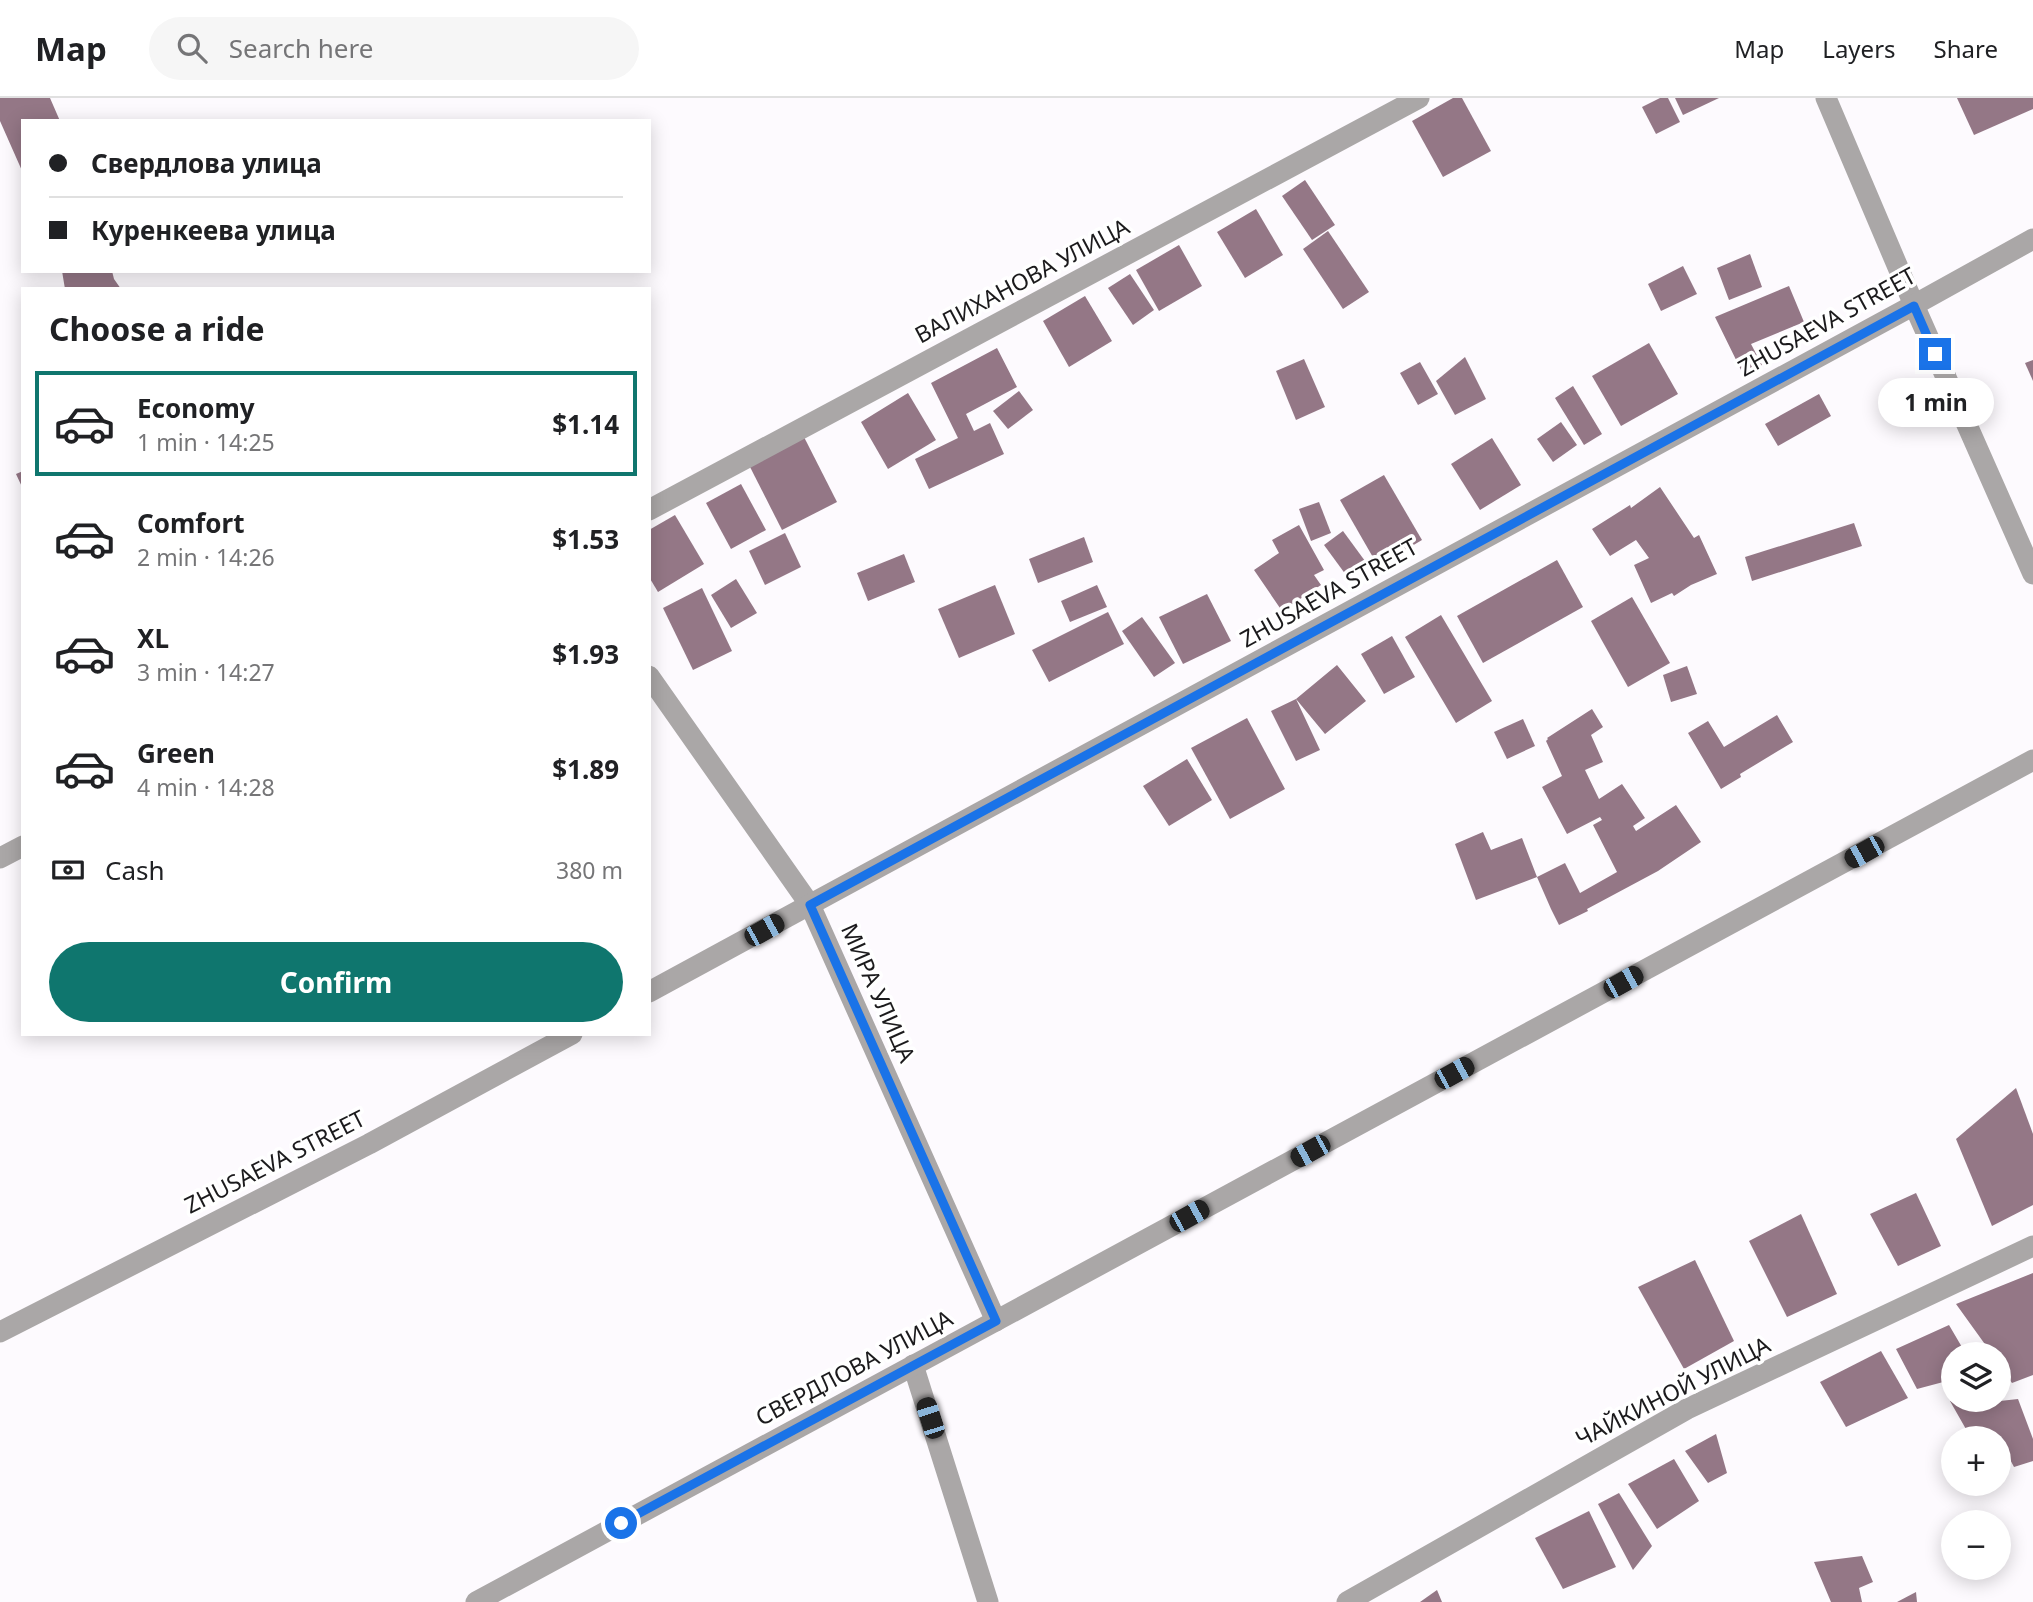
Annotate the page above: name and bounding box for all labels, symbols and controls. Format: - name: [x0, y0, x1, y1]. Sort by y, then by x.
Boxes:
- search box: [149, 17, 639, 80]
- text: Map: [35, 26, 107, 71]
- icon: search: [173, 29, 211, 67]
- text: Search here: [229, 30, 373, 66]
- text: Map: [1734, 32, 1784, 65]
- text: Layers: [1822, 32, 1896, 65]
- text: Share: [1934, 32, 1998, 65]
- text: Свердлова улица: [91, 145, 322, 181]
- street label: ВАЛИХАНОВА УЛИЦА: [909, 210, 1135, 350]
- text: Куренкеева улица: [91, 212, 336, 248]
- street label: ZHUSAEVA STREET: [1732, 259, 1921, 383]
- text: Choose a ride: [49, 307, 265, 350]
- route end: [1919, 338, 1951, 370]
- callout: 1 min: [1877, 378, 1993, 428]
- text: 1 min: [1904, 386, 1968, 418]
- text: Economy: [137, 390, 255, 426]
- icon: car: [53, 392, 116, 455]
- text: $1.14: [552, 406, 619, 442]
- text: 1 min · 14:25: [137, 426, 275, 458]
- text: Comfort: [137, 505, 245, 541]
- icon: car: [53, 507, 116, 570]
- text: $1.53: [552, 521, 619, 557]
- street label: ZHUSAEVA STREET: [1234, 530, 1423, 654]
- text: 2 min · 14:26: [137, 541, 275, 573]
- text: XL: [137, 620, 169, 656]
- icon: car: [53, 622, 116, 685]
- text: $1.93: [552, 636, 619, 672]
- text: 3 min · 14:27: [137, 656, 275, 688]
- text: Green: [137, 735, 215, 771]
- icon: car: [53, 737, 116, 800]
- text: $1.89: [552, 751, 619, 787]
- text: 4 min · 14:28: [137, 771, 275, 803]
- car: [1841, 833, 1888, 871]
- icon: cash: [49, 851, 87, 889]
- text: Cash: [105, 852, 165, 888]
- text: 380 m: [556, 854, 623, 886]
- car: [741, 911, 788, 949]
- street label: МИРА УЛИЦА: [834, 918, 924, 1067]
- button: Confirm: [49, 942, 623, 1022]
- car: [1600, 963, 1647, 1001]
- car: [1431, 1054, 1478, 1092]
- street label: ZHUSAEVA STREET: [179, 1102, 371, 1220]
- car: [1287, 1132, 1334, 1170]
- car: [1166, 1197, 1213, 1235]
- street label: СВЕРДЛОВА УЛИЦА: [749, 1301, 958, 1433]
- street label: ЧАЙКИНОЙ УЛИЦА: [1570, 1328, 1776, 1454]
- map controls: [1941, 1342, 2011, 1580]
- button: layers: [1941, 1342, 2011, 1412]
- car: [914, 1395, 947, 1441]
- button: +: [1941, 1426, 2011, 1496]
- route start: [605, 1507, 637, 1539]
- button: −: [1941, 1510, 2011, 1580]

